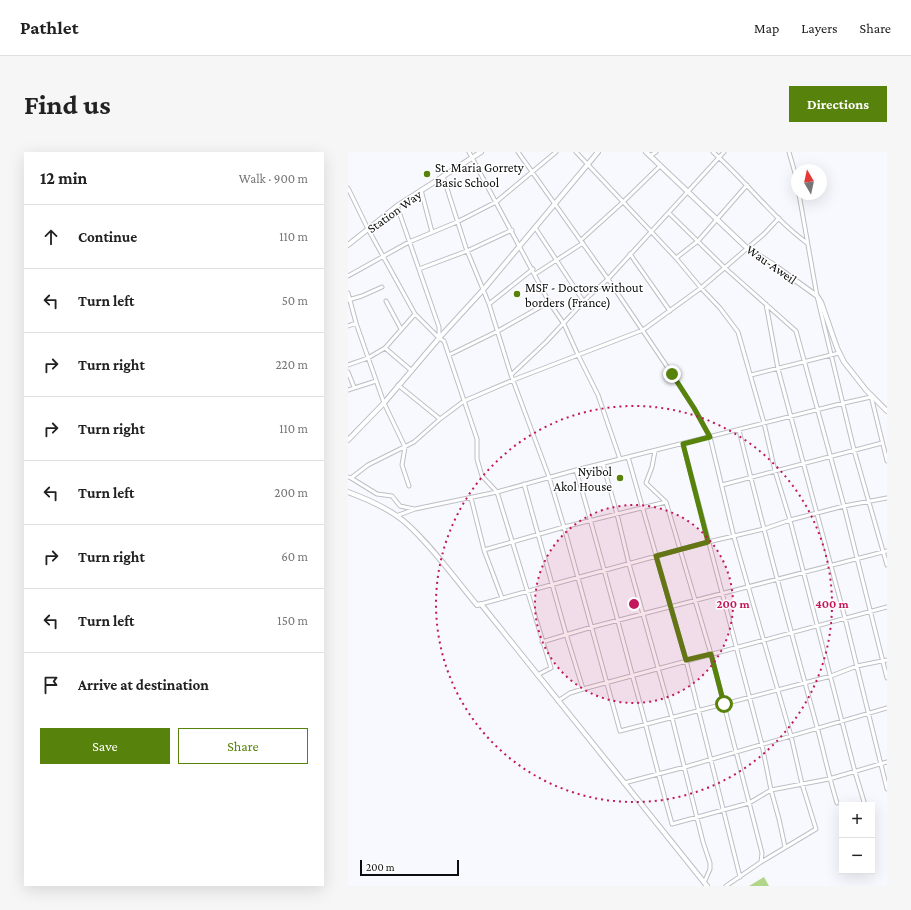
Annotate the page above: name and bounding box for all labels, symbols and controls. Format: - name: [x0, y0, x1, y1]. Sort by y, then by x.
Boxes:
- text: Pathlet: [20, 17, 78, 38]
- text: Map: [754, 20, 779, 36]
- text: Layers: [801, 20, 838, 36]
- text: Share: [860, 20, 891, 36]
- button: Directions: [789, 86, 887, 122]
- text: Find us: [24, 89, 111, 120]
- place label: St. Maria Gorrety Basic School: [435, 160, 525, 190]
- north arrow: [791, 164, 827, 200]
- text: 12 min: [40, 169, 87, 188]
- marker: St. Maria Gorrety Basic School: [422, 169, 432, 179]
- text: Walk · 900 m: [239, 171, 308, 186]
- street label: Station Way: [364, 186, 425, 236]
- icon: ahead: [40, 226, 62, 248]
- text: Continue: [78, 229, 137, 245]
- text: 110 m: [279, 229, 308, 244]
- street label: Wau-Aweil: [744, 242, 800, 288]
- place label: MSF - Doctors without borders (France): [525, 280, 644, 311]
- marker: MSF - Doctors without borders (France): [512, 289, 522, 299]
- icon: left: [40, 290, 62, 312]
- text: Turn left: [78, 293, 134, 309]
- text: 50 m: [282, 293, 308, 308]
- icon: right: [40, 354, 62, 376]
- text: Turn right: [78, 357, 145, 373]
- text: 220 m: [275, 357, 308, 372]
- route end: [663, 365, 681, 383]
- icon: right: [40, 418, 62, 440]
- text: Turn right: [78, 421, 145, 437]
- text: 110 m: [279, 421, 308, 436]
- place label: Nyibol Akol House: [554, 464, 613, 494]
- marker: Nyibol Akol House: [615, 473, 625, 483]
- icon: left: [40, 482, 62, 504]
- text: Turn left: [78, 485, 134, 501]
- text: 200 m: [274, 485, 308, 500]
- icon: right: [40, 546, 62, 568]
- text: Turn right: [78, 549, 145, 565]
- text: 60 m: [281, 549, 308, 564]
- centre of rings: [627, 597, 641, 611]
- text: 200 m: [716, 597, 750, 611]
- text: 400 m: [815, 597, 850, 611]
- icon: left: [40, 610, 62, 632]
- text: Turn left: [78, 613, 134, 629]
- text: 150 m: [277, 613, 308, 628]
- icon: arrive: [40, 674, 62, 696]
- text: Arrive at destination: [78, 677, 209, 693]
- route start: [715, 695, 733, 713]
- button: Save: [40, 728, 170, 764]
- button: Share: [178, 728, 308, 764]
- map controls: [839, 802, 875, 874]
- button: +: [839, 802, 875, 838]
- button: −: [839, 838, 875, 874]
- scale bar: [360, 858, 459, 877]
- text: 200 m: [366, 861, 395, 873]

